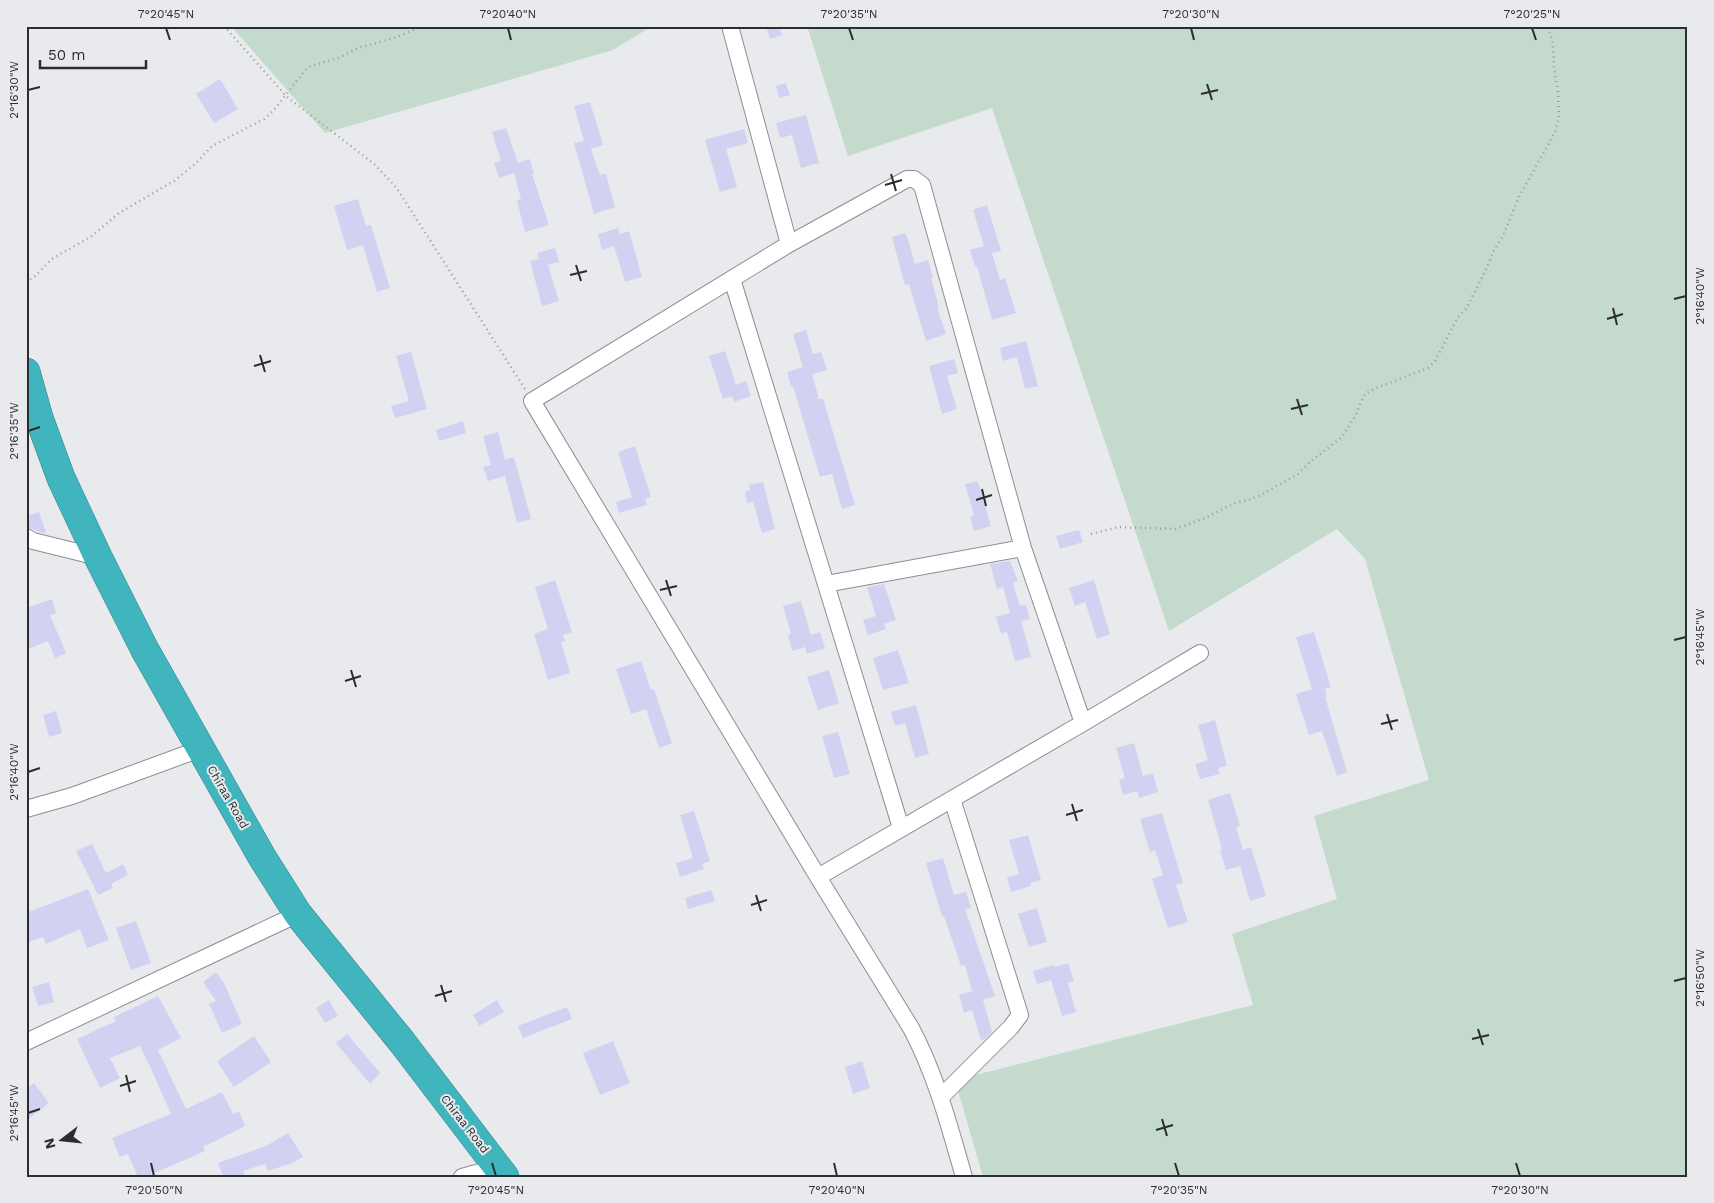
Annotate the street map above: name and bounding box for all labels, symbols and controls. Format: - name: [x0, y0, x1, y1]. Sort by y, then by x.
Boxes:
- text: 7°20'45"N: [138, 7, 194, 21]
- text: 7°20'40"N: [480, 7, 536, 21]
- text: 7°20'35"N: [820, 7, 878, 21]
- text: 7°20'30"N: [1162, 7, 1220, 21]
- text: 7°20'25"N: [1503, 7, 1561, 21]
- scale bar: [40, 38, 146, 70]
- text: 50 m: [48, 46, 85, 64]
- text: 2°16'30"W: [7, 60, 21, 119]
- text: 2°16'40"W: [1693, 267, 1707, 325]
- text: 2°16'35"W: [7, 402, 21, 460]
- text: 2°16'45"W: [1693, 608, 1707, 665]
- text: 2°16'40"W: [7, 743, 21, 801]
- street label: Chiraa Road: [204, 763, 252, 831]
- text: 2°16'50"W: [1693, 948, 1707, 1007]
- text: 2°16'45"W: [7, 1084, 21, 1141]
- street label: Chiraa Road: [438, 1092, 492, 1156]
- north arrow: [38, 1116, 88, 1166]
- text: N: [40, 1136, 59, 1151]
- text: 7°20'50"N: [125, 1183, 183, 1197]
- text: 7°20'45"N: [468, 1183, 524, 1197]
- text: 7°20'40"N: [809, 1183, 865, 1197]
- text: 7°20'35"N: [1150, 1183, 1208, 1197]
- text: 7°20'30"N: [1491, 1183, 1549, 1197]

